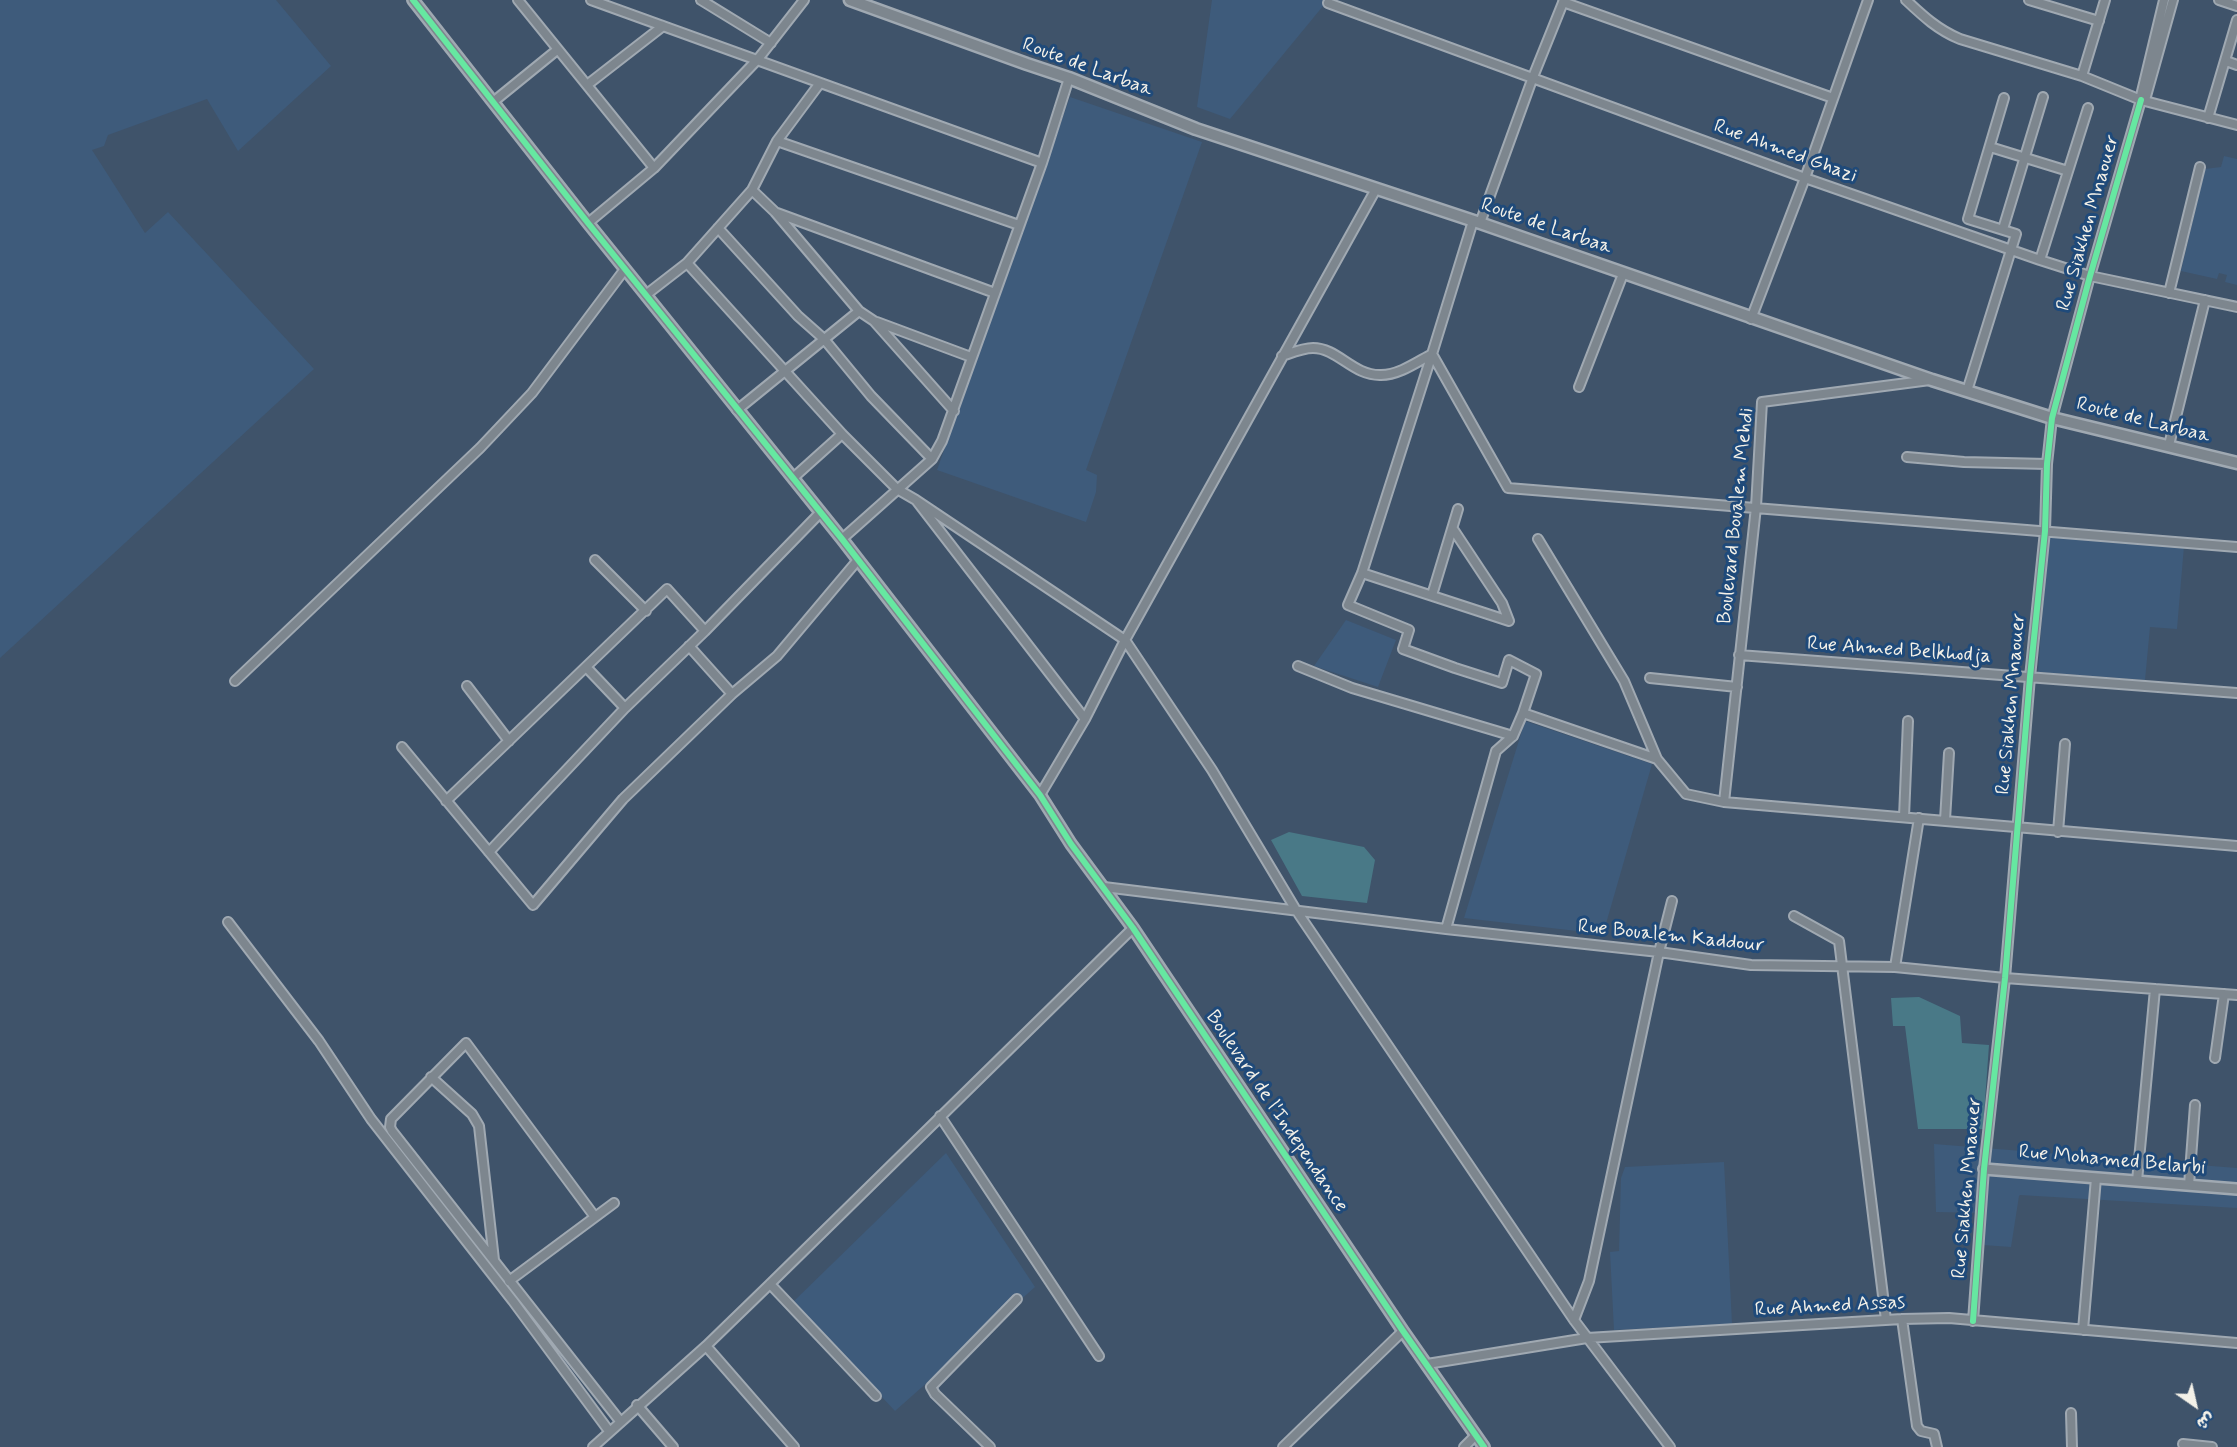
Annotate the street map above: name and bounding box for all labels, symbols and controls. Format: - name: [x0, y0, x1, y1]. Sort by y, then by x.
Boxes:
- street label: Route de Larbaa: [1019, 33, 1155, 103]
- street label: Rue Ahmed Ghazi: [1710, 115, 1860, 189]
- street label: Rue Siakhen Mnaouer: [2052, 132, 2126, 314]
- street label: Route de Larbaa: [1477, 193, 1615, 261]
- street label: Route de Larbaa: [2074, 393, 2212, 449]
- street label: Boulevard Boualem Mehdi: [1714, 407, 1760, 625]
- street label: Rue Siakhen Mnaouer: [1992, 612, 2032, 796]
- street label: Rue Ahmed Belkhodja: [1806, 633, 1992, 669]
- street label: Rue Boualem Kaddour: [1576, 915, 1766, 959]
- street label: Boulevard de l'Independance: [1199, 1007, 1353, 1217]
- street label: Rue Siakhen Mnaouer: [1948, 1096, 1988, 1280]
- street label: Rue Mohamed Belarbi: [2018, 1141, 2206, 1181]
- street label: Rue Ahmed Assas: [1754, 1291, 1906, 1323]
- north arrow: [2165, 1375, 2225, 1435]
- text: ش: [2192, 1407, 2219, 1434]

